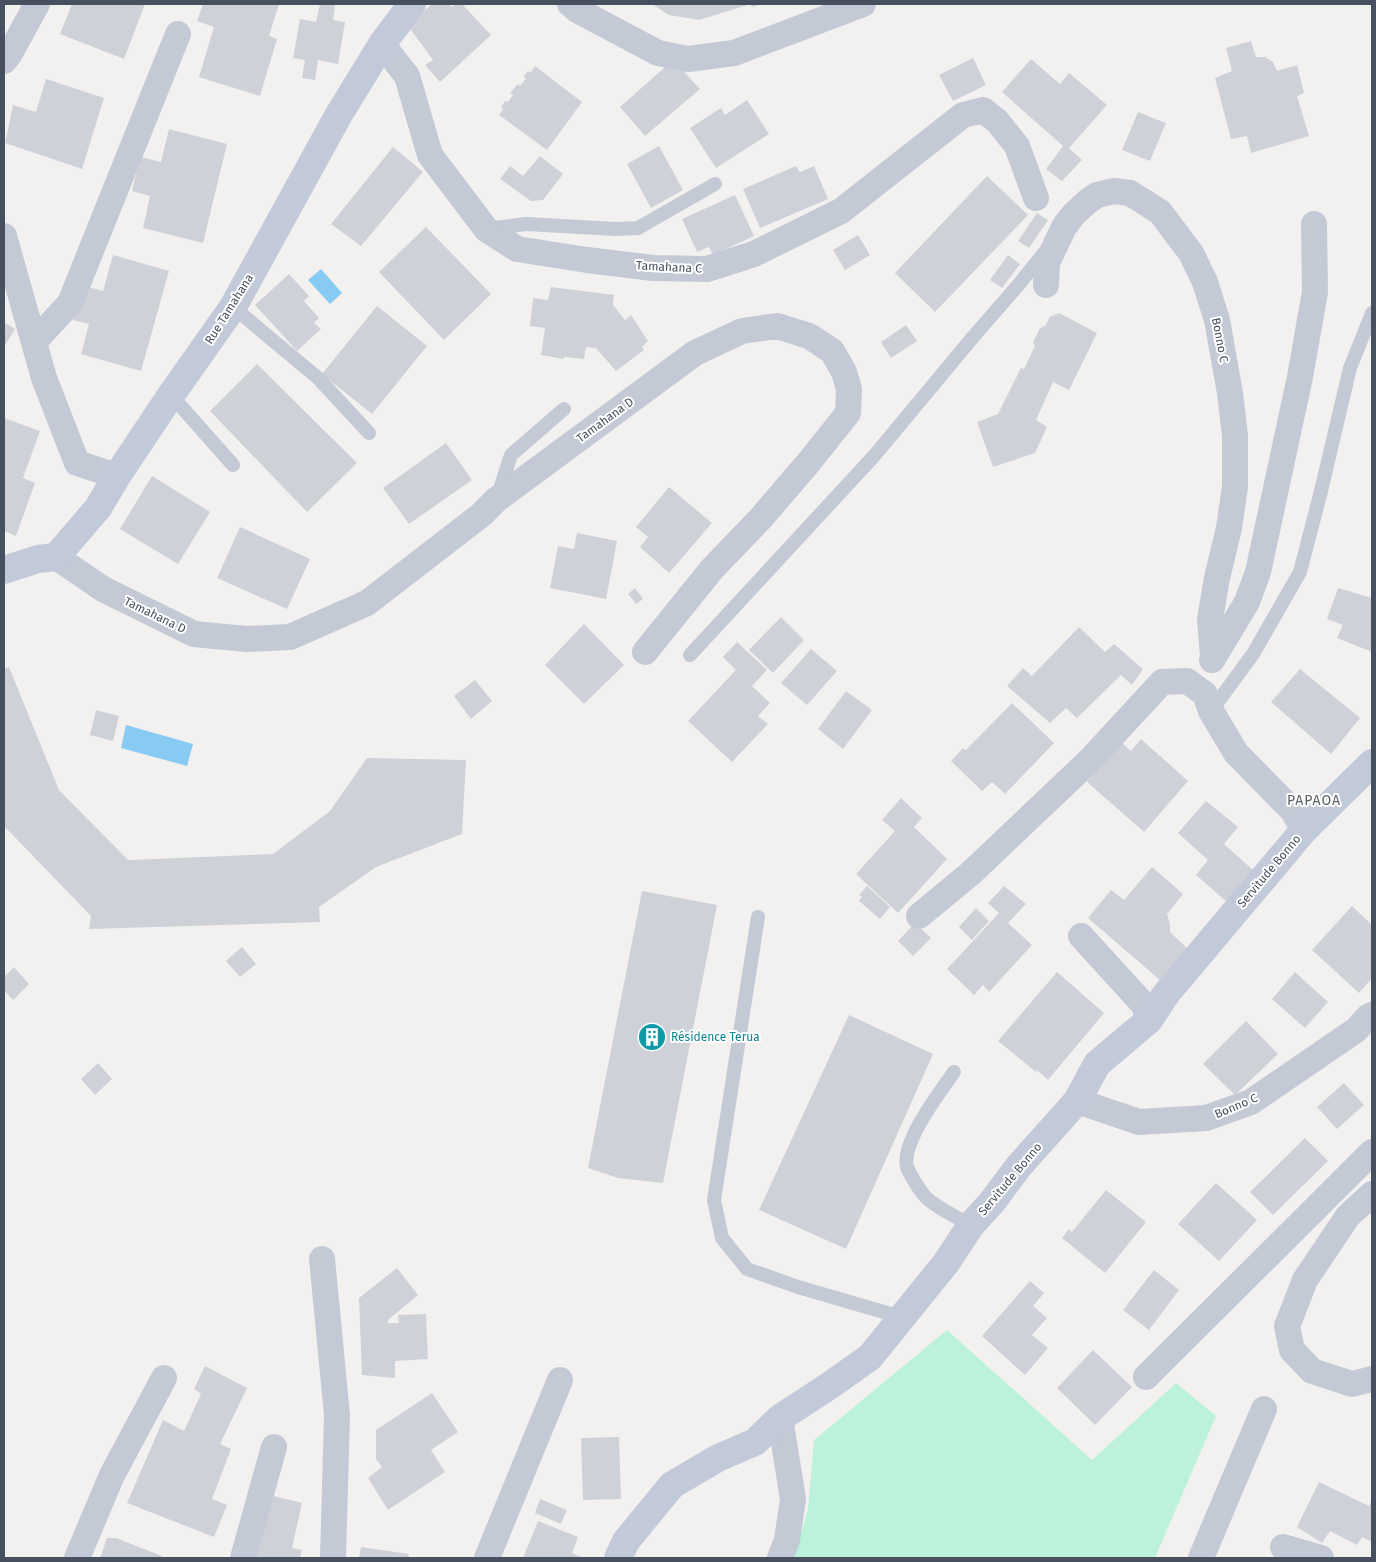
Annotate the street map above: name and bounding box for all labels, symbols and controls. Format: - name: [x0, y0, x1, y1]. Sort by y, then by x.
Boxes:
- street label: Tamahana C: [636, 258, 703, 276]
- street label: Rue Tamahana: [202, 271, 256, 347]
- street label: Bonno C: [1209, 316, 1231, 364]
- street label: Tamahana D: [574, 394, 636, 445]
- street label: Tamahana D: [122, 594, 188, 636]
- district label: PAPAOA: [1287, 792, 1341, 809]
- street label: Servitude Bonno: [1235, 832, 1303, 910]
- building icon: Résidence Terua: [637, 1022, 667, 1052]
- place label: Résidence Terua: [671, 1030, 760, 1044]
- street label: Bonno C: [1212, 1091, 1260, 1121]
- street label: Servitude Bonno: [976, 1140, 1044, 1218]

